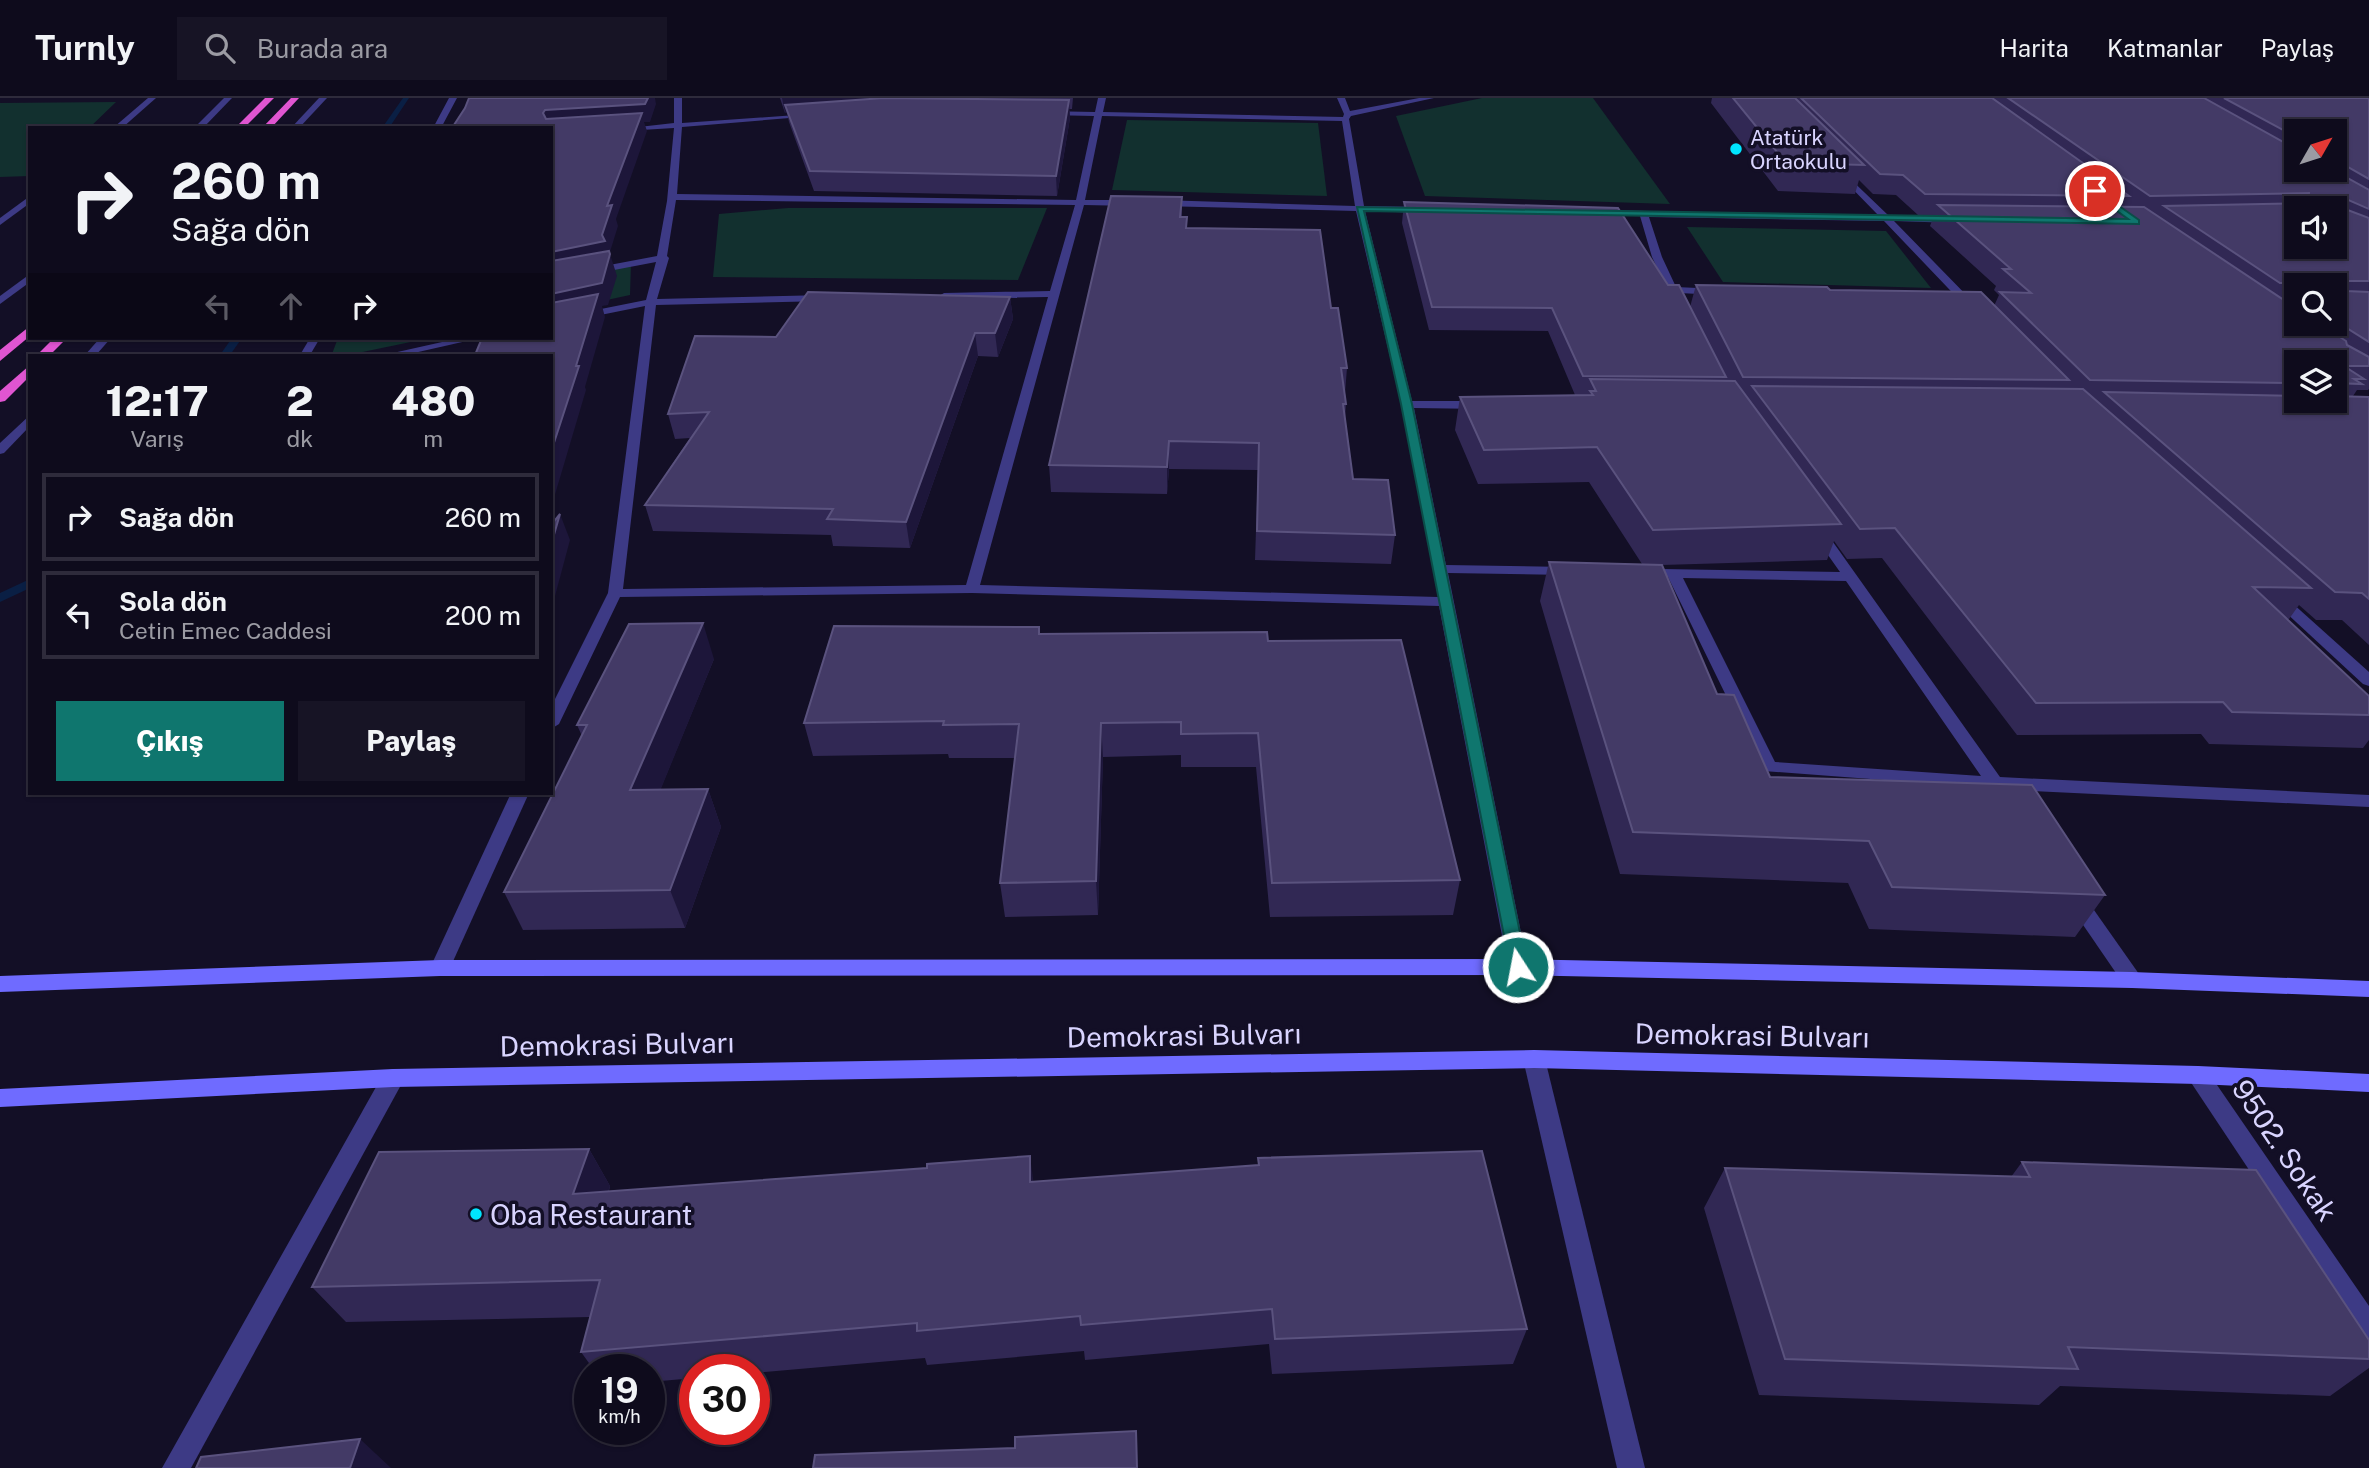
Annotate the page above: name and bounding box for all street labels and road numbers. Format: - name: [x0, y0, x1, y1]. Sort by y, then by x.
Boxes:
- street label: Demokrasi Bulvarı: [1066, 1016, 1302, 1054]
- street label: Demokrasi Bulvarı: [1634, 1016, 1870, 1054]
- street label: Demokrasi Bulvarı: [499, 1025, 735, 1063]
- street label: 9502. Sokak: [2226, 1073, 2344, 1227]

